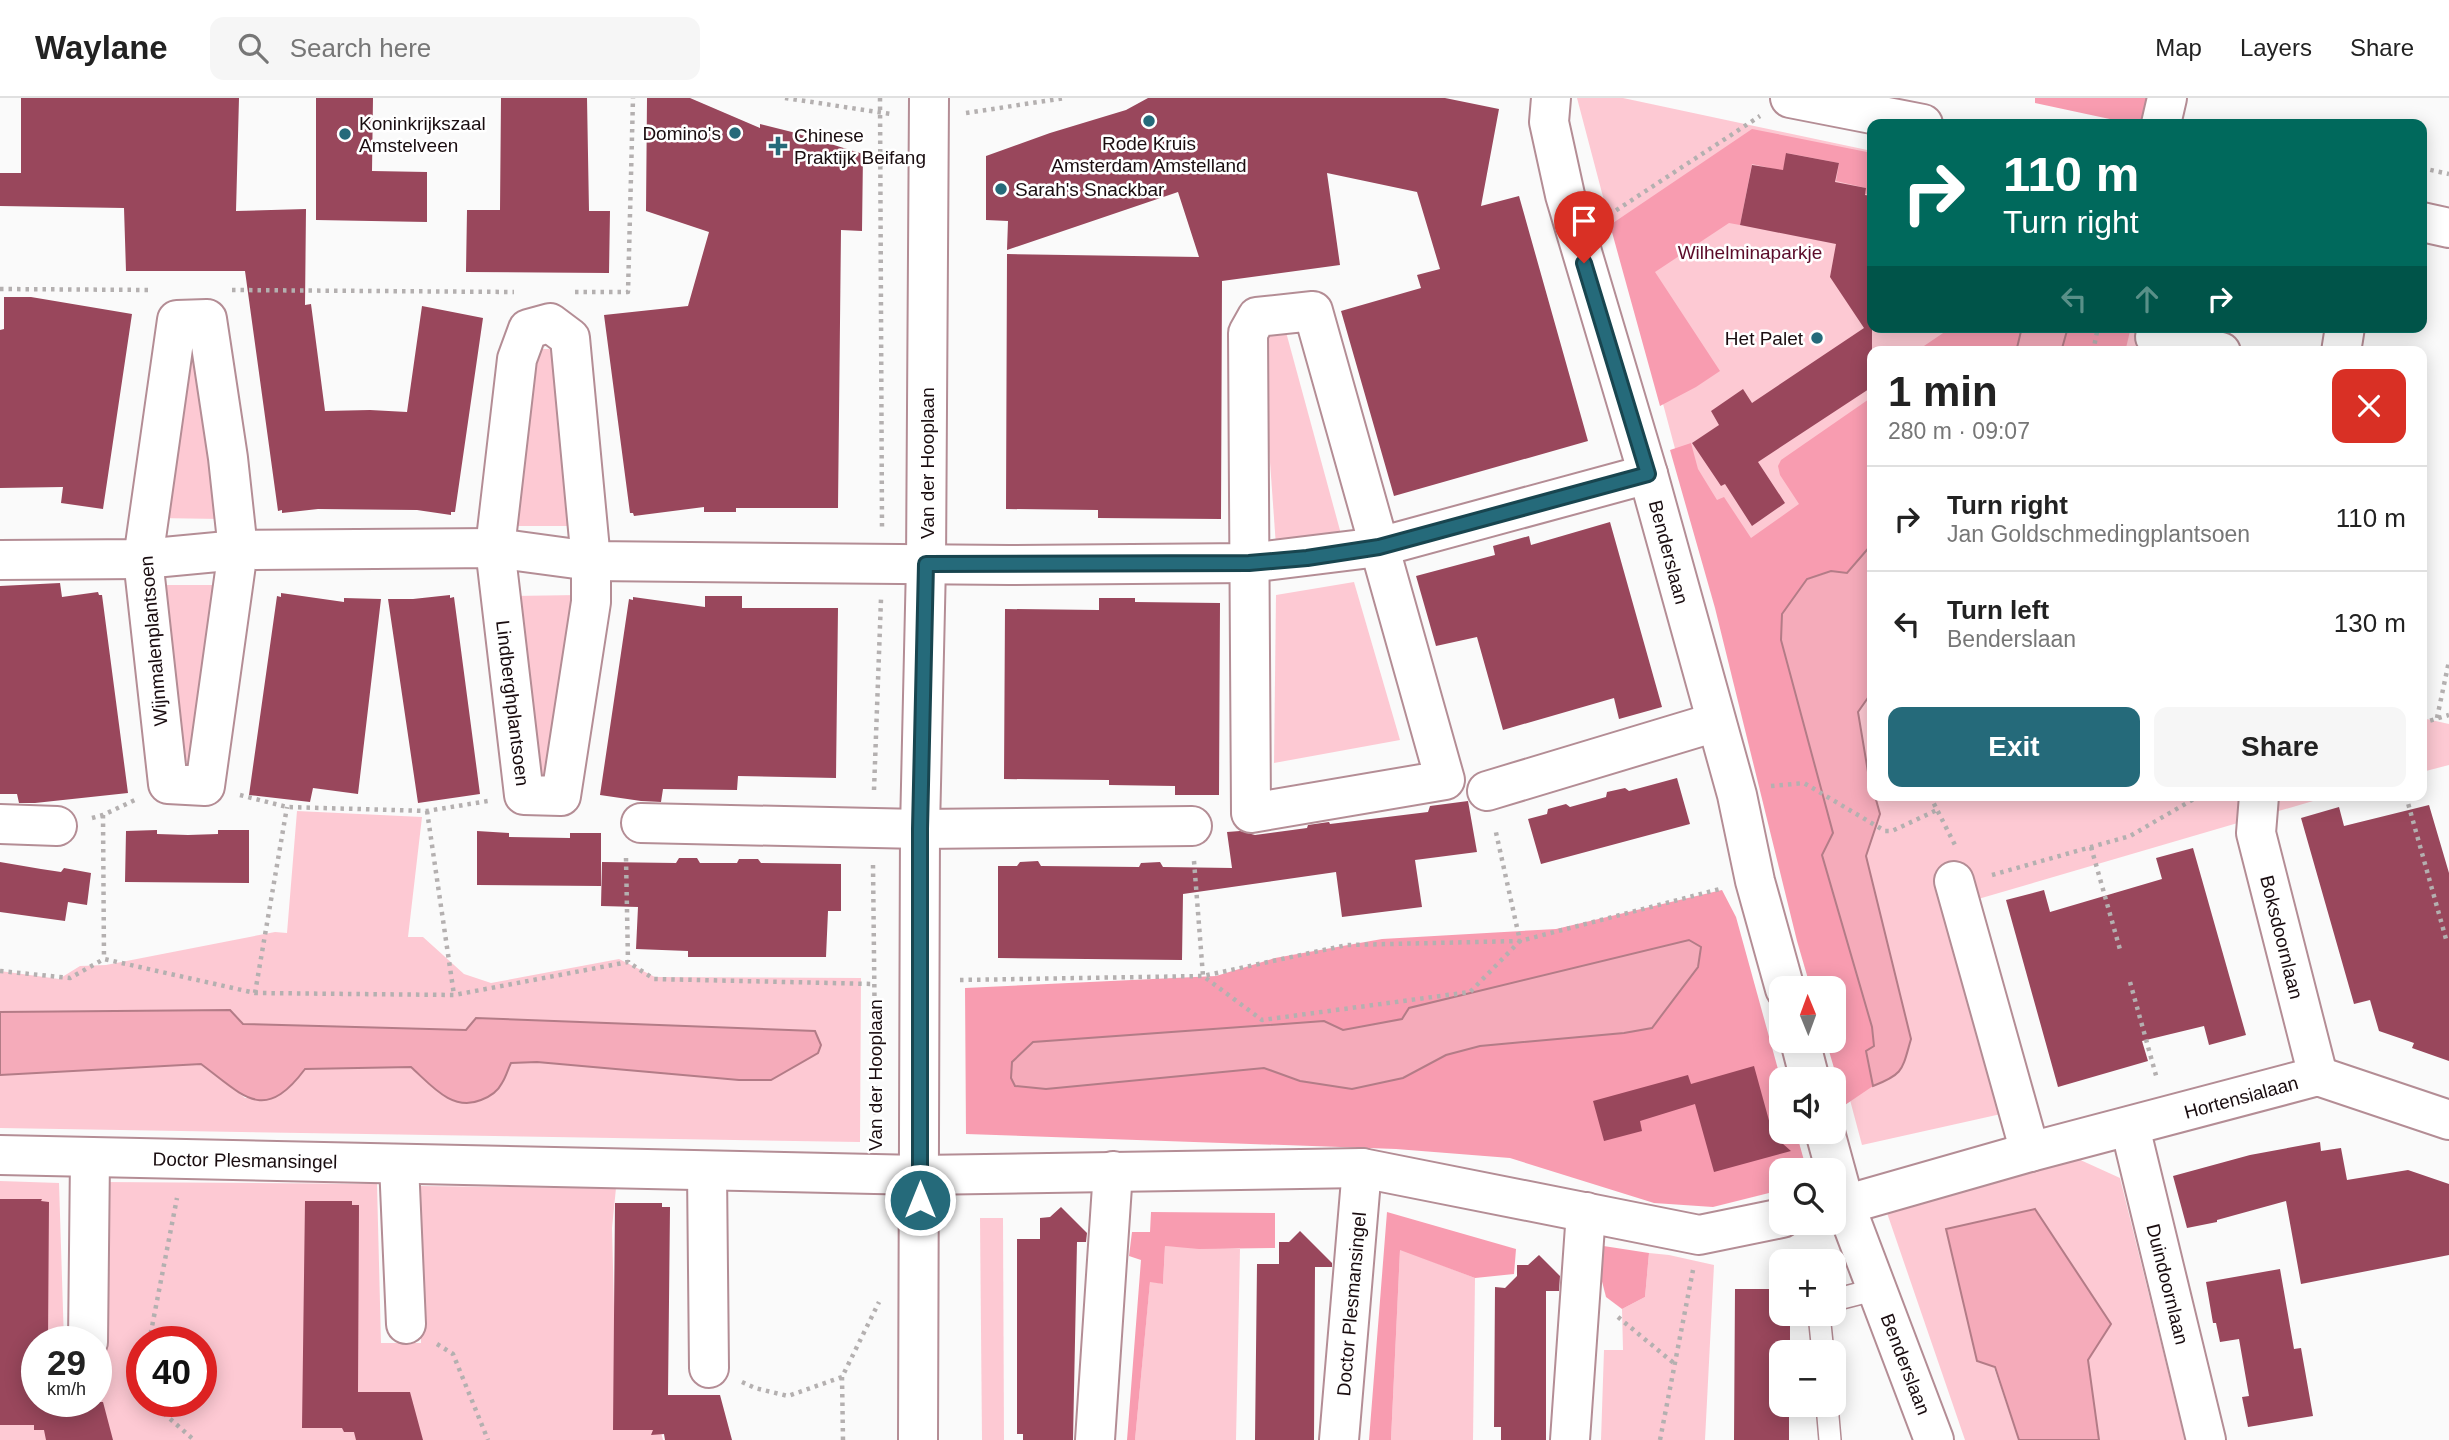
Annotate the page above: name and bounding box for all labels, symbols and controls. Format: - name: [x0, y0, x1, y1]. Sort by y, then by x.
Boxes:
- search box: [210, 17, 700, 80]
- text: Waylane: [35, 29, 168, 66]
- icon: search: [234, 29, 272, 67]
- text: Search here: [290, 33, 431, 63]
- text: Map: [2155, 34, 2202, 61]
- text: Layers: [2240, 34, 2312, 61]
- text: Share: [2350, 34, 2414, 61]
- place label: Koninkrijkszaal Amstelveen: [359, 113, 486, 156]
- marker: Rode Kruis Amsterdam Amstelland: [1141, 113, 1157, 129]
- place label: Domino's: [642, 123, 721, 144]
- marker: Domino's: [727, 125, 743, 141]
- place label: Chinese Praktijk Beifang: [794, 125, 926, 168]
- marker: Koninkrijkszaal Amstelveen: [337, 126, 353, 142]
- place label: Rode Kruis Amsterdam Amstelland: [1051, 133, 1247, 176]
- marker: Chinese Praktijk Beifang: [768, 136, 788, 156]
- icon: right: [1888, 147, 1979, 238]
- text: 110 m: [2003, 147, 2139, 201]
- place label: Sarah's Snackbar: [1015, 179, 1165, 200]
- marker: Sarah's Snackbar: [993, 181, 1009, 197]
- pin: [1554, 191, 1614, 263]
- icon: arrive: [1565, 202, 1603, 240]
- text: Turn right: [2003, 204, 2139, 240]
- park label: Wilhelminaparkje: [1678, 242, 1822, 263]
- icon: left: [2055, 280, 2093, 318]
- icon: ahead: [2128, 280, 2166, 318]
- icon: right: [2201, 280, 2239, 318]
- place label: Het Palet: [1725, 328, 1804, 349]
- marker: Het Palet: [1809, 330, 1825, 346]
- text: 1 min: [1888, 368, 1998, 415]
- button: close: [2332, 369, 2406, 443]
- street label: Van der Hooplaan: [917, 387, 938, 539]
- text: 280 m · 09:07: [1888, 418, 2030, 444]
- text: Turn right: [1947, 490, 2068, 520]
- street label: Benderslaan: [1645, 498, 1692, 606]
- icon: right: [1888, 500, 1926, 538]
- text: 110 m: [2336, 503, 2406, 533]
- text: Jan Goldschmedingplantsoen: [1947, 521, 2250, 547]
- street label: Wijnmalenplantsoen: [136, 555, 171, 727]
- text: Turn left: [1947, 595, 2049, 625]
- icon: left: [1888, 605, 1926, 643]
- text: 130 m: [2334, 608, 2406, 638]
- street label: Lindberghplantsoen: [492, 619, 533, 787]
- text: Benderslaan: [1947, 626, 2076, 652]
- button: Exit: [1888, 707, 2140, 787]
- button: Share: [2154, 707, 2406, 787]
- street label: Boksdoornlaan: [2256, 873, 2307, 1001]
- north arrow: [1769, 976, 1846, 1054]
- map controls: [1769, 976, 1846, 1417]
- street label: Van der Hooplaan: [865, 999, 886, 1151]
- button: sound: [1769, 1067, 1846, 1144]
- street label: Hortensialaan: [2182, 1072, 2300, 1123]
- street label: Doctor Plesmansingel: [152, 1148, 338, 1173]
- button: search: [1769, 1158, 1846, 1235]
- position arrow: [883, 1163, 957, 1237]
- street label: Doctor Plesmansingel: [1333, 1211, 1370, 1397]
- street label: Duindoornlaan: [2142, 1222, 2193, 1347]
- button: +: [1769, 1249, 1846, 1326]
- street label: Benderslaan: [1877, 1311, 1934, 1418]
- speed limit sign: 40: [126, 1326, 217, 1417]
- button: −: [1769, 1340, 1846, 1417]
- text: 29: [47, 1343, 86, 1382]
- text: km/h: [47, 1379, 86, 1399]

